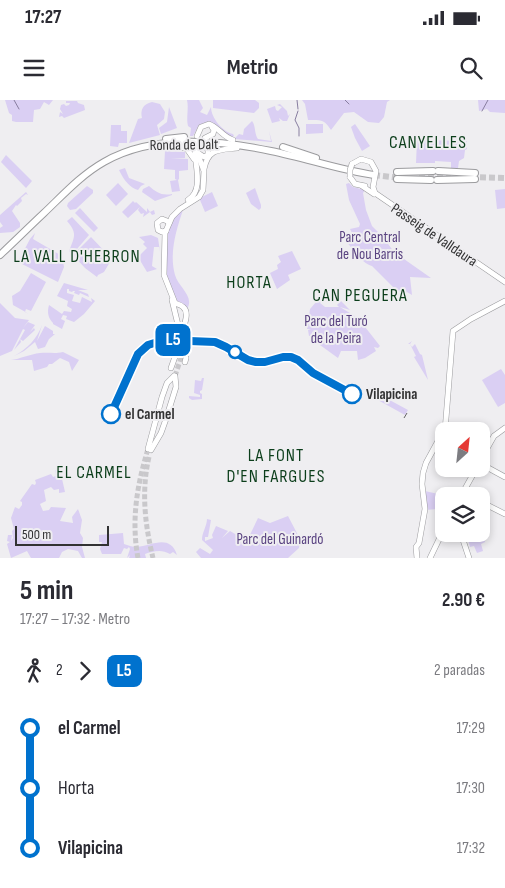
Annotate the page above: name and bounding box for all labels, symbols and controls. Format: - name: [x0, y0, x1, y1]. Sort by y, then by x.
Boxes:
- text: 17:27: [25, 6, 61, 29]
- icon: menu: [20, 54, 48, 82]
- text: Metrio: [227, 54, 278, 81]
- icon: search: [457, 54, 485, 82]
- district label: CANYELLES: [389, 132, 467, 153]
- street label: Ronda de Dalt: [149, 135, 219, 155]
- street label: Passeig de Valldaura: [387, 199, 481, 271]
- park label: Parc Central de Nou Barris: [337, 228, 403, 264]
- district label: LA VALL D'HEBRON: [13, 246, 141, 267]
- district label: HORTA: [226, 272, 272, 293]
- district label: CAN PEGUERA: [312, 285, 408, 306]
- park label: Parc del Turó de la Peira: [304, 312, 368, 348]
- line badge: L5: [150, 324, 196, 356]
- text: L5: [165, 329, 181, 350]
- unlabelled marker: [228, 345, 242, 359]
- marker: Vilapicina: [342, 384, 362, 404]
- place label: Vilapicina: [366, 385, 417, 404]
- marker: el Carmel: [101, 404, 121, 424]
- place label: el Carmel: [125, 405, 175, 424]
- north arrow: [435, 422, 490, 478]
- map controls: [435, 422, 490, 542]
- district label: LA FONT D'EN FARGUES: [227, 445, 325, 487]
- district label: EL CARMEL: [56, 462, 132, 483]
- button: layers: [435, 487, 490, 542]
- scale bar: [15, 523, 109, 546]
- text: 500 m: [22, 526, 51, 543]
- park label: Parc del Guinardó: [236, 530, 324, 549]
- text: 5 min: [20, 574, 73, 607]
- text: 2.90 €: [442, 589, 485, 612]
- text: 17:27 – 17:32 · Metro: [20, 610, 130, 629]
- icon: walk: [20, 657, 48, 685]
- icon: forward: [71, 657, 99, 685]
- text: L5: [117, 660, 132, 681]
- text: 2: [56, 661, 63, 680]
- text: 2 paradas: [434, 661, 485, 680]
- text: el Carmel: [58, 717, 121, 740]
- text: 17:29: [456, 719, 485, 738]
- text: Horta: [58, 777, 94, 800]
- text: 17:30: [456, 779, 485, 798]
- text: Vilapicina: [58, 837, 123, 860]
- text: 17:32: [457, 839, 485, 858]

